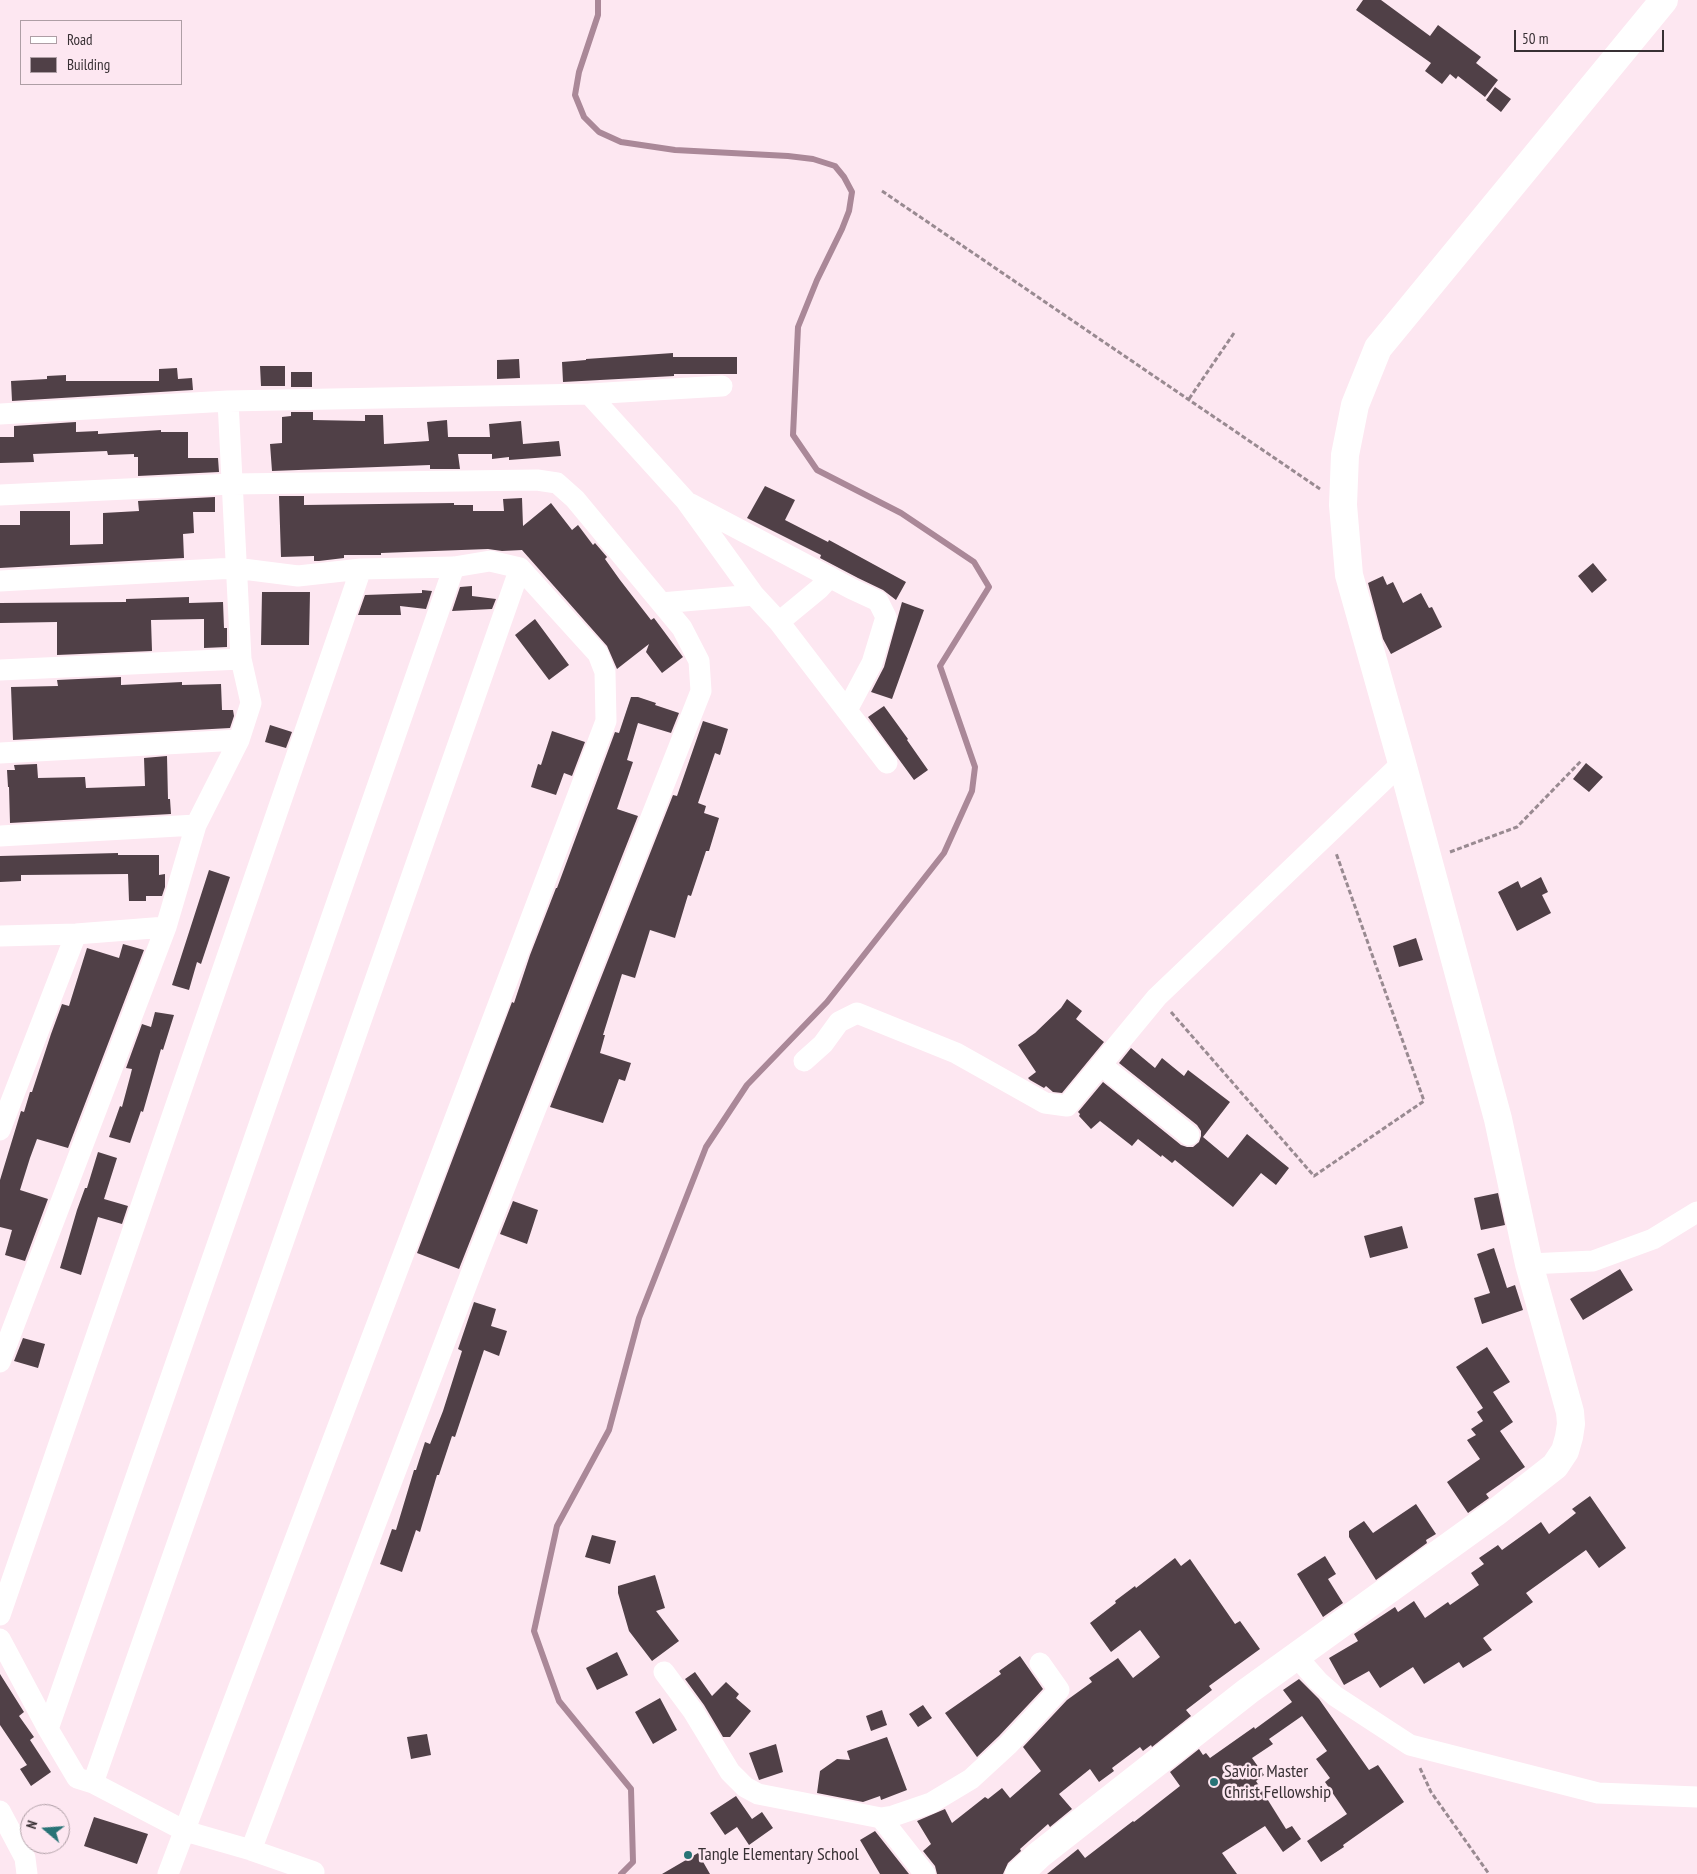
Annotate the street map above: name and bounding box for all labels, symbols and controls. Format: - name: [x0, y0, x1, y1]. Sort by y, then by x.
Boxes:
- legend: [20, 20, 182, 85]
- scale bar: [1517, 20, 1667, 52]
- text: 50 m: [1522, 29, 1548, 48]
- text: Road: [67, 30, 93, 49]
- text: Building: [67, 55, 110, 74]
- place label: Savior Master Christ Fellowship: [1224, 1761, 1331, 1804]
- marker: Savior Master Christ Fellowship: [1208, 1776, 1220, 1788]
- north arrow: [20, 1804, 70, 1854]
- text: N: [22, 1818, 41, 1831]
- place label: Tangle Elementary School: [698, 1844, 859, 1866]
- marker: Tangle Elementary School: [682, 1849, 694, 1861]

